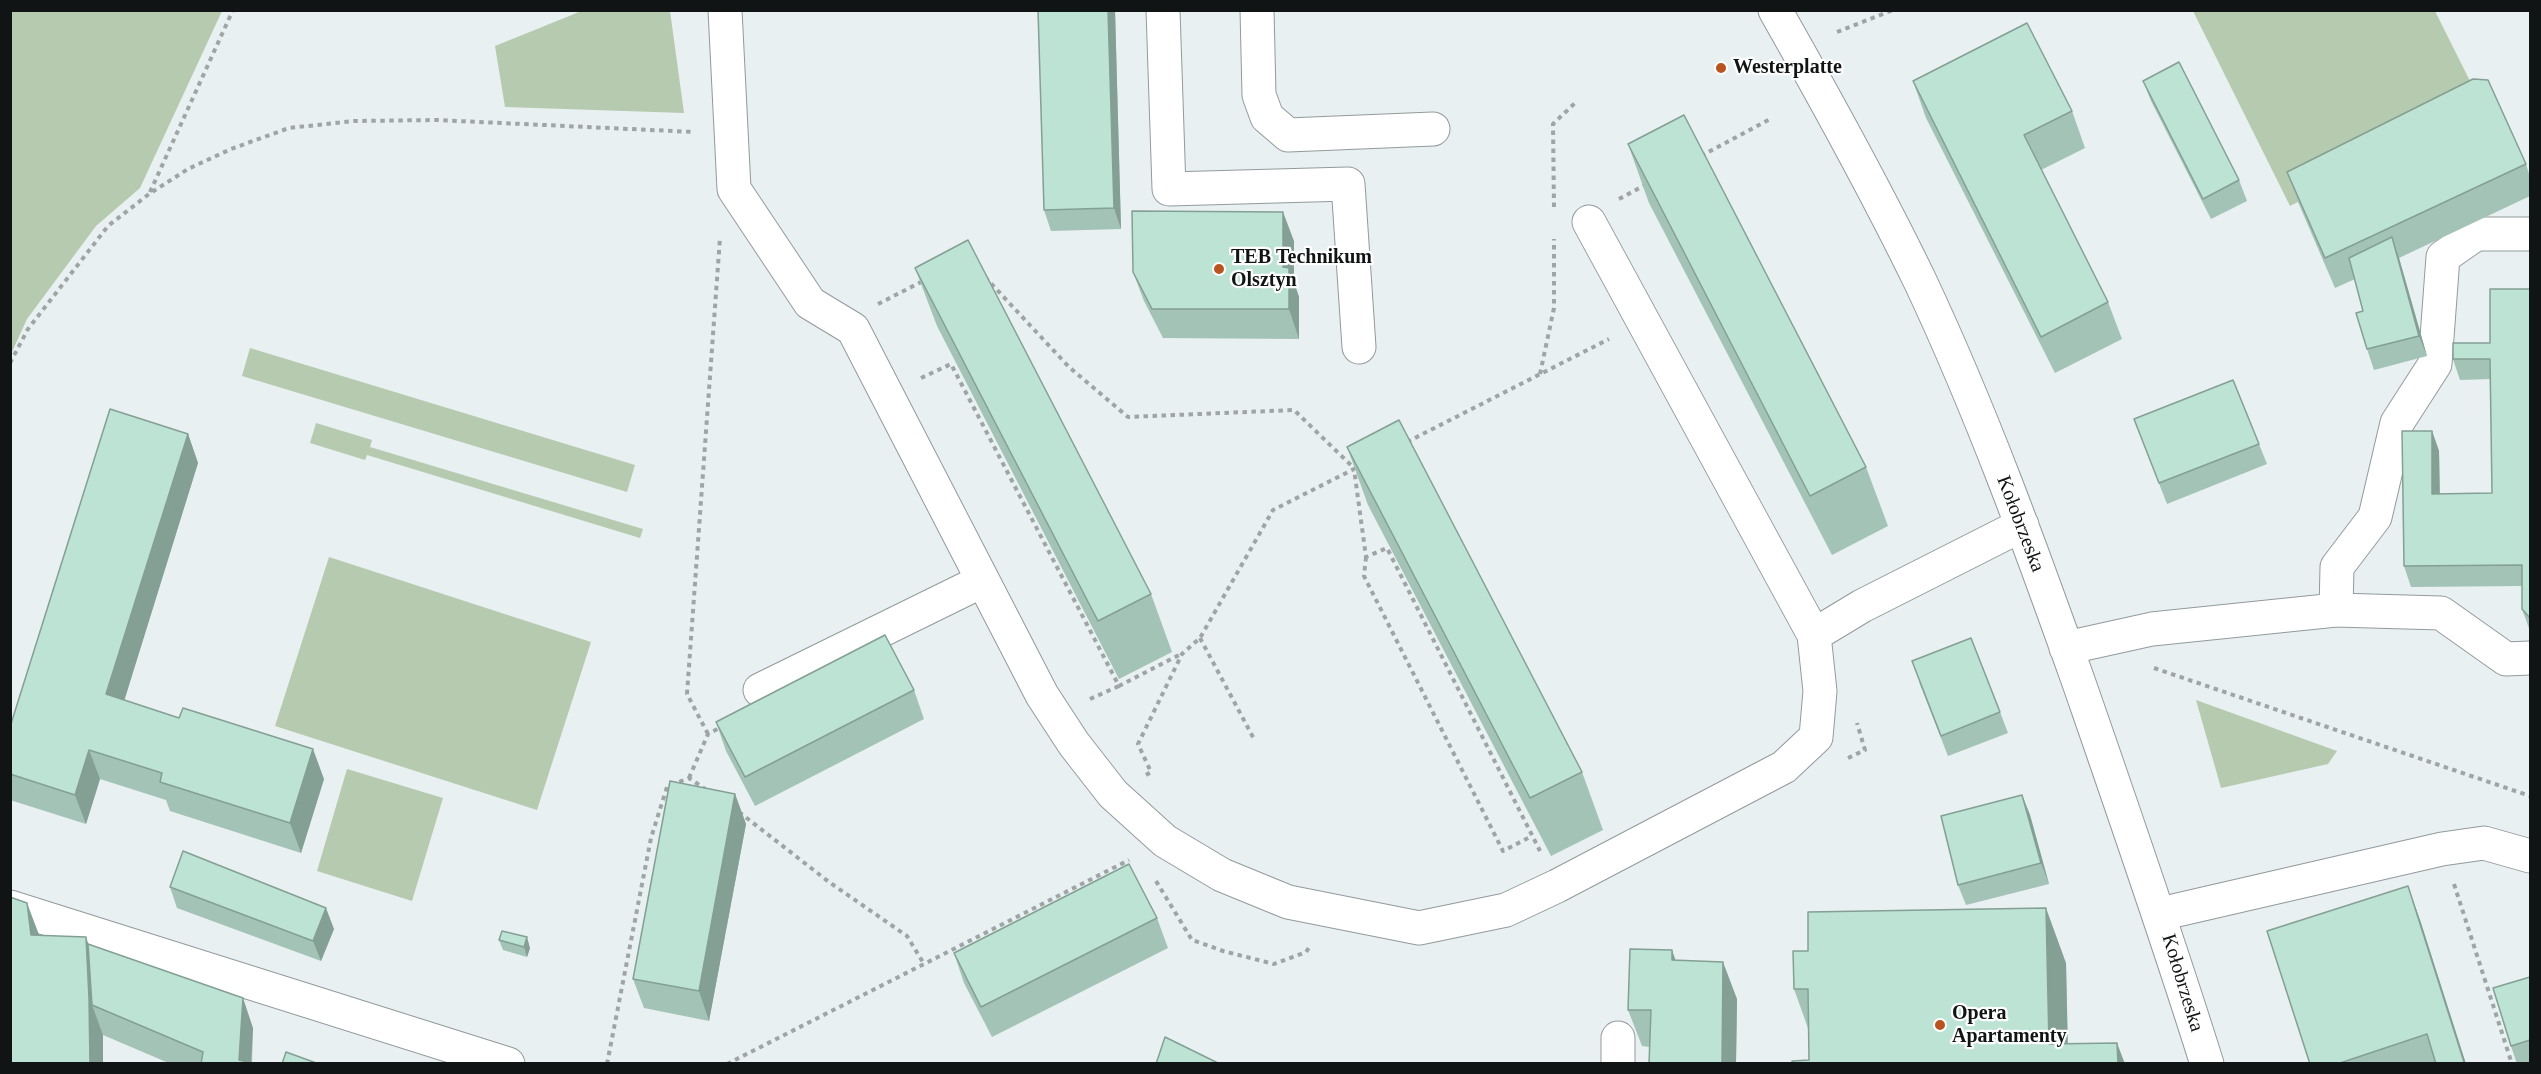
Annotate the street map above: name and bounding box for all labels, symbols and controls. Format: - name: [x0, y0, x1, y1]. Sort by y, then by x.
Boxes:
- place label: Westerplatte: [1733, 56, 1842, 80]
- marker: Westerplatte: [1714, 61, 1728, 75]
- place label: TEB Technikum Olsztyn: [1231, 246, 1372, 293]
- marker: TEB Technikum Olsztyn: [1212, 262, 1226, 276]
- street label: Kołobrzeska: [1991, 473, 2049, 575]
- street label: Kołobrzeska: [2156, 931, 2208, 1035]
- place label: Opera Apartamenty: [1952, 1002, 2066, 1049]
- marker: Opera Apartamenty: [1933, 1018, 1947, 1032]

